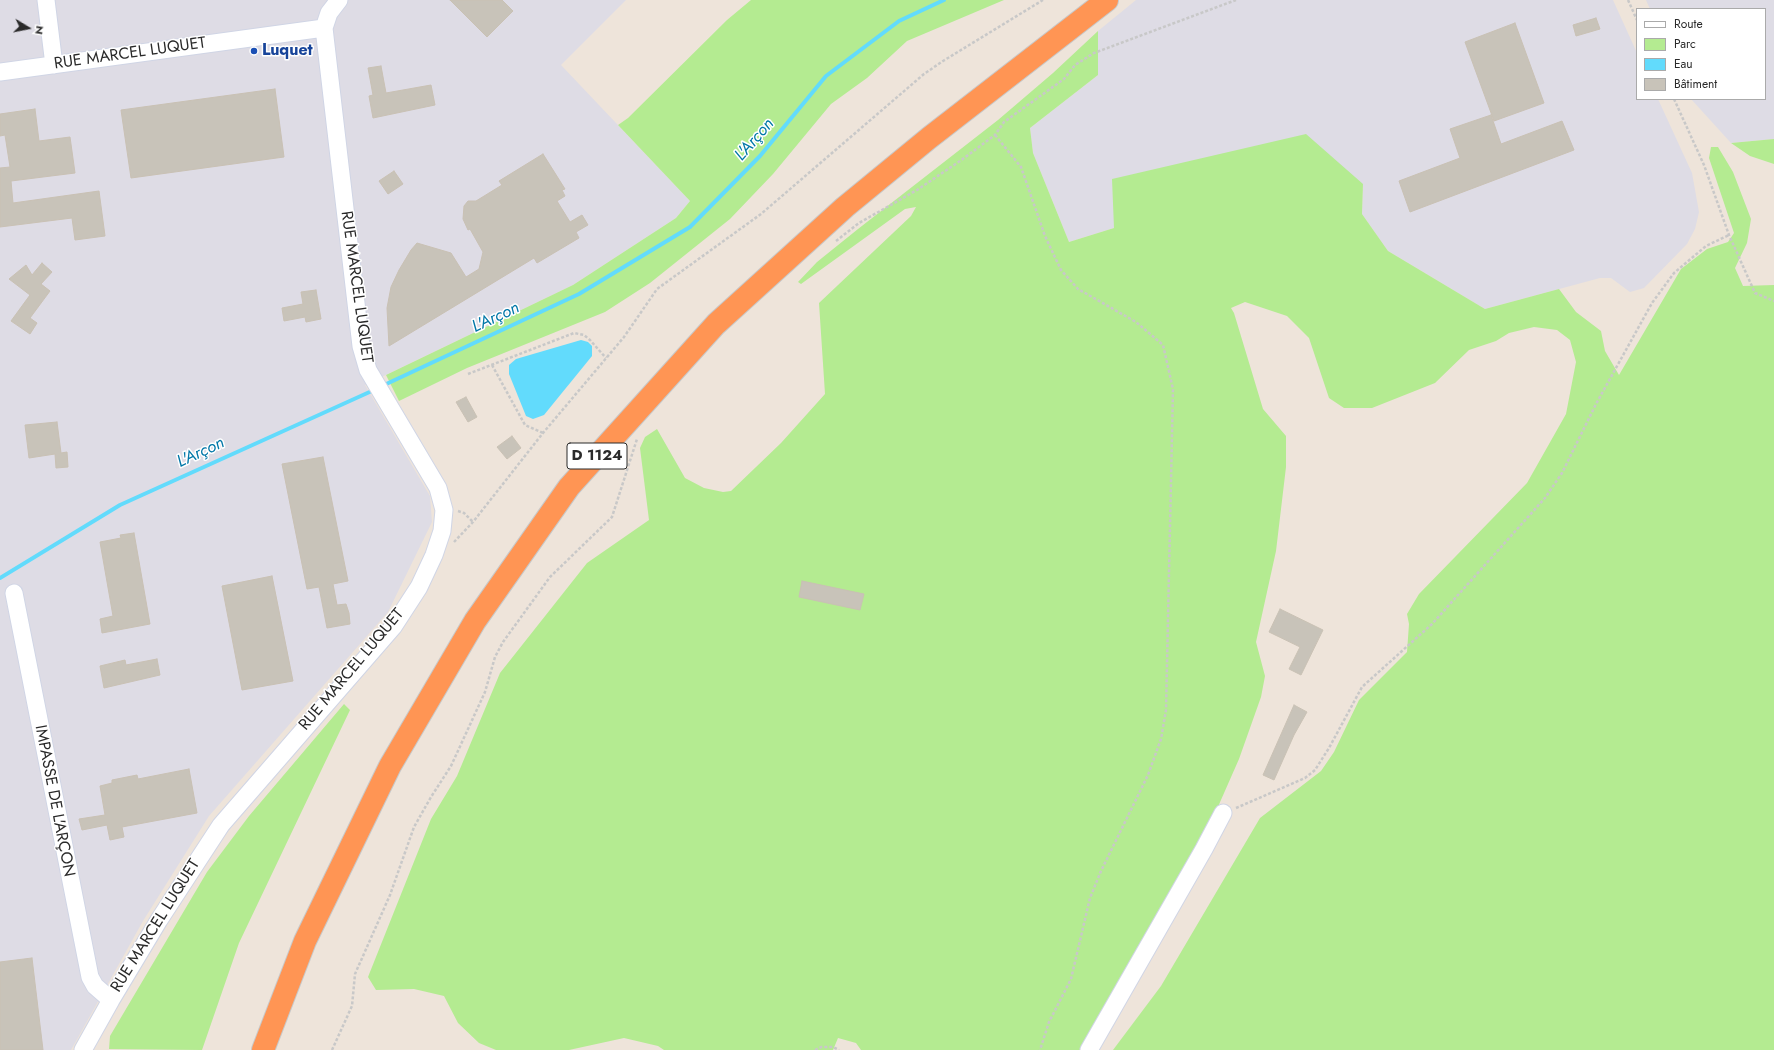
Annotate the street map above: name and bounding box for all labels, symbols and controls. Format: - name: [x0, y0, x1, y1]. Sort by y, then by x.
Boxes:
- north arrow: [8, 8, 48, 48]
- legend: [1636, 8, 1766, 100]
- text: Route: [1674, 15, 1703, 33]
- text: N: [31, 24, 48, 36]
- street label: RUE MARCEL LUQUET: [53, 34, 207, 74]
- text: Parc: [1674, 35, 1696, 53]
- place label: Luquet: [262, 41, 313, 61]
- marker: Luquet: [249, 46, 259, 56]
- text: Eau: [1674, 55, 1693, 73]
- text: Bâtiment: [1674, 75, 1717, 93]
- water label: L'Arçon: [731, 114, 779, 166]
- street label: RUE MARCEL LUQUET: [336, 210, 376, 364]
- water label: L'Arçon: [469, 298, 523, 338]
- water label: L'Arçon: [174, 433, 228, 473]
- road number: D 1124: [567, 443, 627, 469]
- street label: RUE MARCEL LUQUET: [295, 605, 409, 735]
- street label: IMPASSE DE L'ARÇON: [30, 724, 78, 878]
- street label: RUE MARCEL LUQUET: [107, 856, 205, 996]

